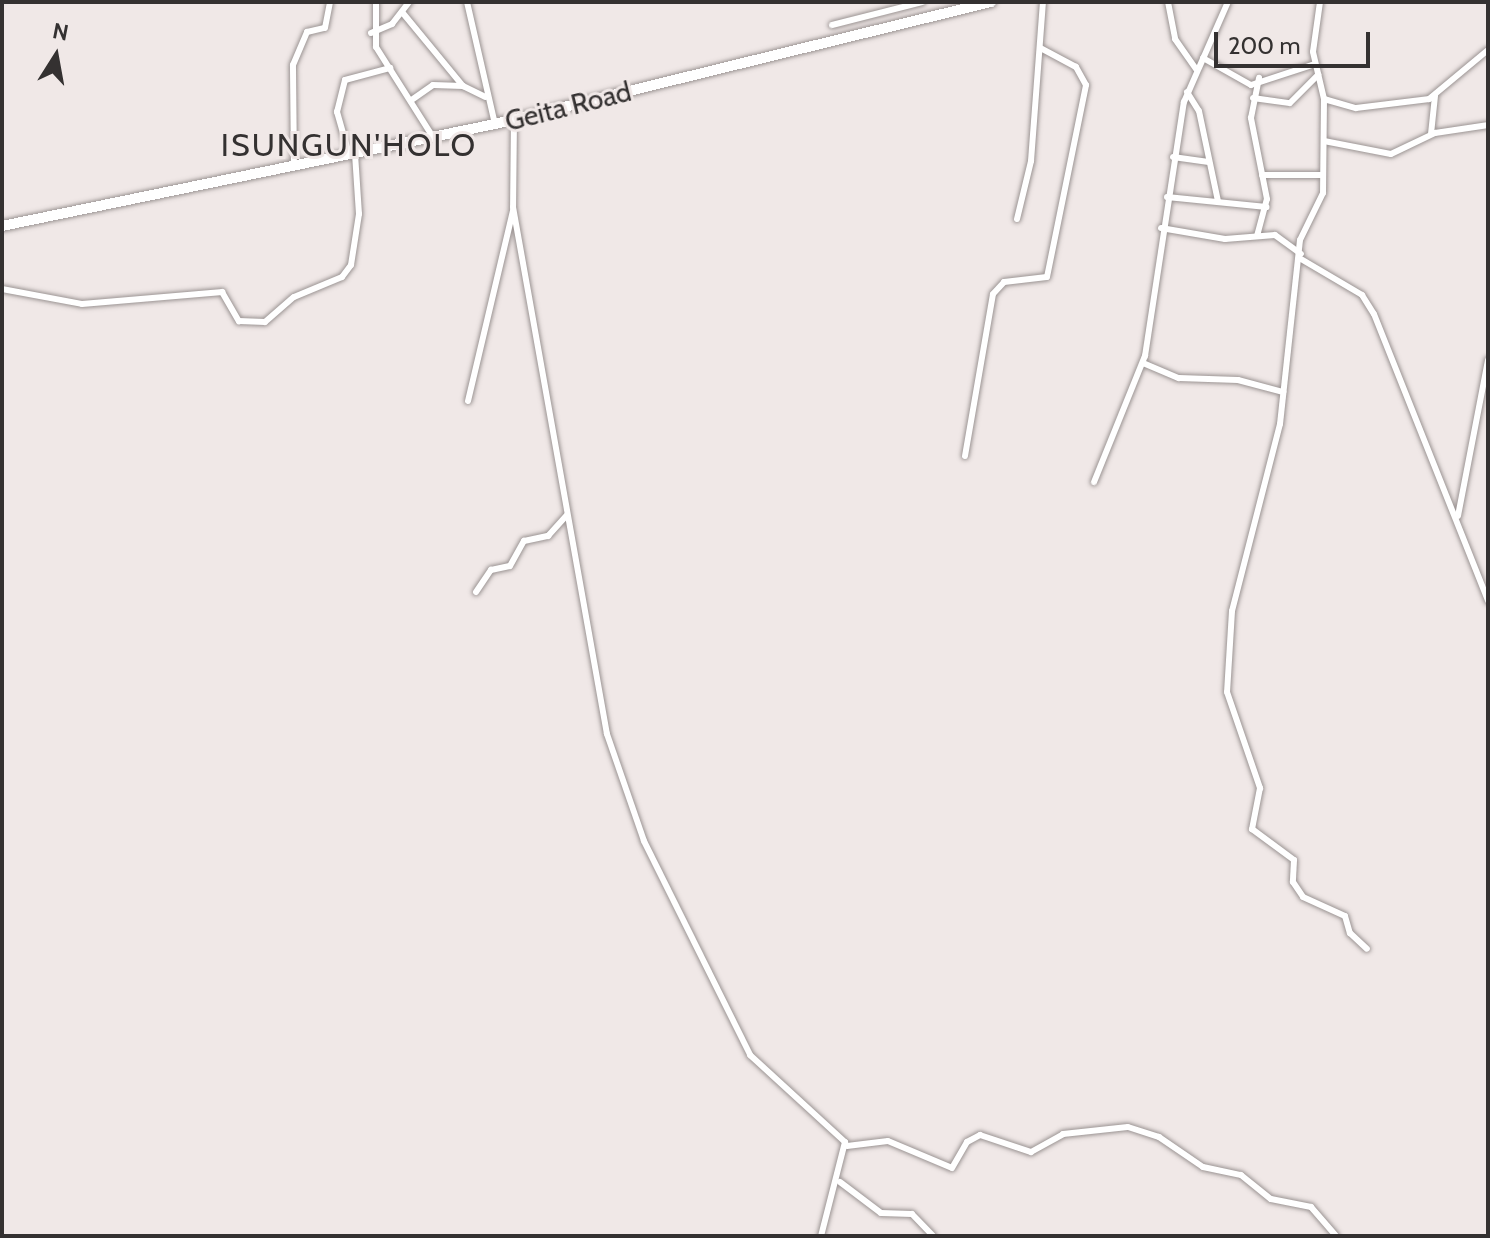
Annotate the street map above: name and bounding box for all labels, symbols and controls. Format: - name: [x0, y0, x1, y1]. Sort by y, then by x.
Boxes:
- north arrow: [16, 16, 96, 96]
- scale bar: [1218, 16, 1374, 66]
- text: N: [50, 17, 71, 47]
- text: 200 m: [1228, 31, 1301, 60]
- street label: Geita Road: [501, 74, 635, 138]
- district label: ISUNGUN'HOLO: [221, 126, 477, 164]

